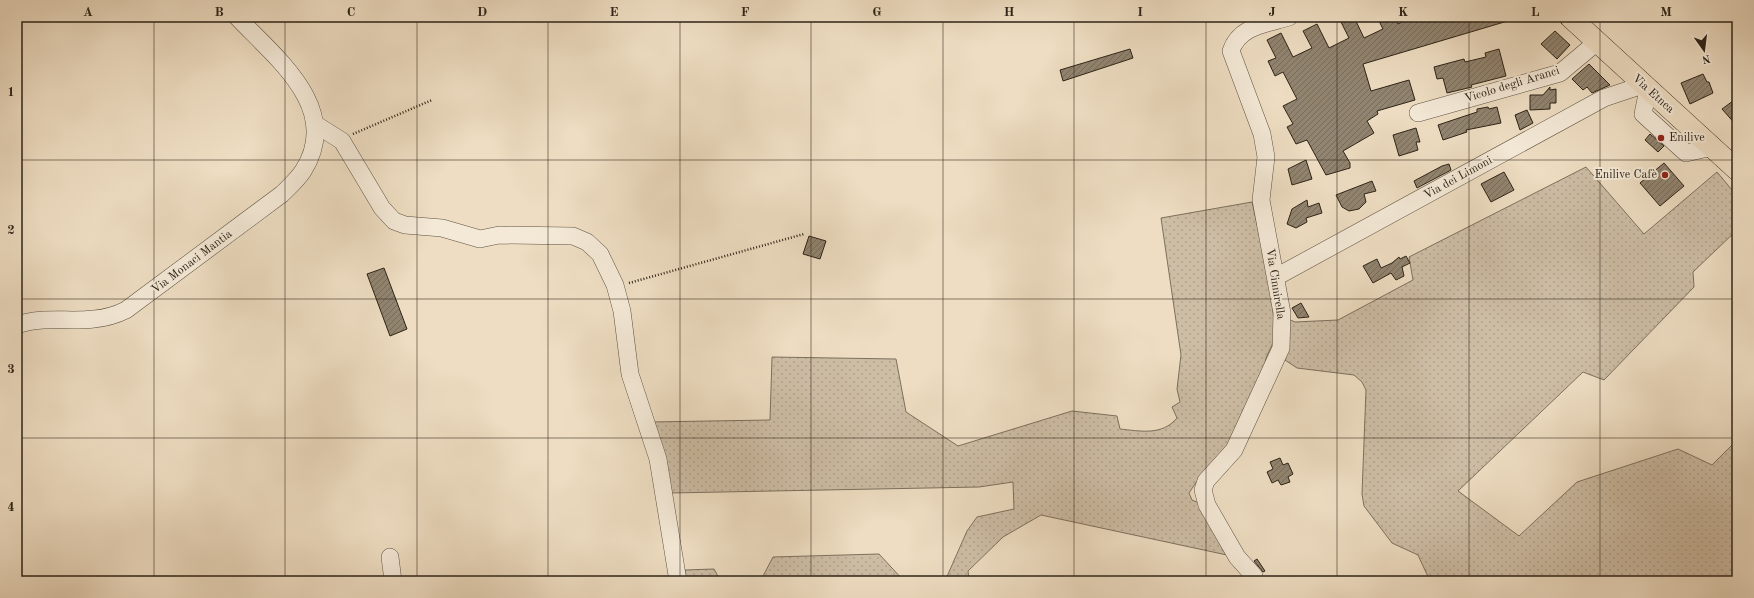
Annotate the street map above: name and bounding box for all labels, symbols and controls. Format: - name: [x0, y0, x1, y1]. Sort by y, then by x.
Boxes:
- text: A: [83, 6, 93, 19]
- text: B: [214, 6, 224, 19]
- text: C: [347, 6, 355, 19]
- text: D: [477, 6, 487, 19]
- text: E: [610, 6, 619, 19]
- text: F: [741, 6, 750, 19]
- text: G: [872, 6, 882, 19]
- text: H: [1004, 6, 1015, 19]
- text: I: [1137, 6, 1143, 19]
- text: J: [1268, 6, 1276, 19]
- text: K: [1398, 6, 1408, 19]
- text: L: [1531, 6, 1540, 19]
- text: M: [1660, 6, 1672, 19]
- north arrow: [1684, 30, 1724, 70]
- text: N: [1700, 52, 1711, 65]
- street label: Vicolo degli Aranci: [1463, 65, 1561, 105]
- street label: Via Etnea: [1630, 72, 1676, 116]
- text: 1: [7, 86, 15, 99]
- place label: Enilive: [1669, 132, 1705, 144]
- marker: Enilive: [1656, 133, 1666, 143]
- street label: Via dei Limoni: [1422, 154, 1494, 202]
- place label: Enilive Cafè: [1594, 169, 1657, 181]
- marker: Enilive Cafè: [1660, 170, 1670, 180]
- text: 2: [7, 224, 15, 237]
- street label: Via Monaci Mantia: [150, 228, 235, 296]
- street label: Via Cinnirella: [1263, 248, 1287, 320]
- text: 3: [7, 363, 15, 376]
- text: 4: [7, 501, 15, 514]

